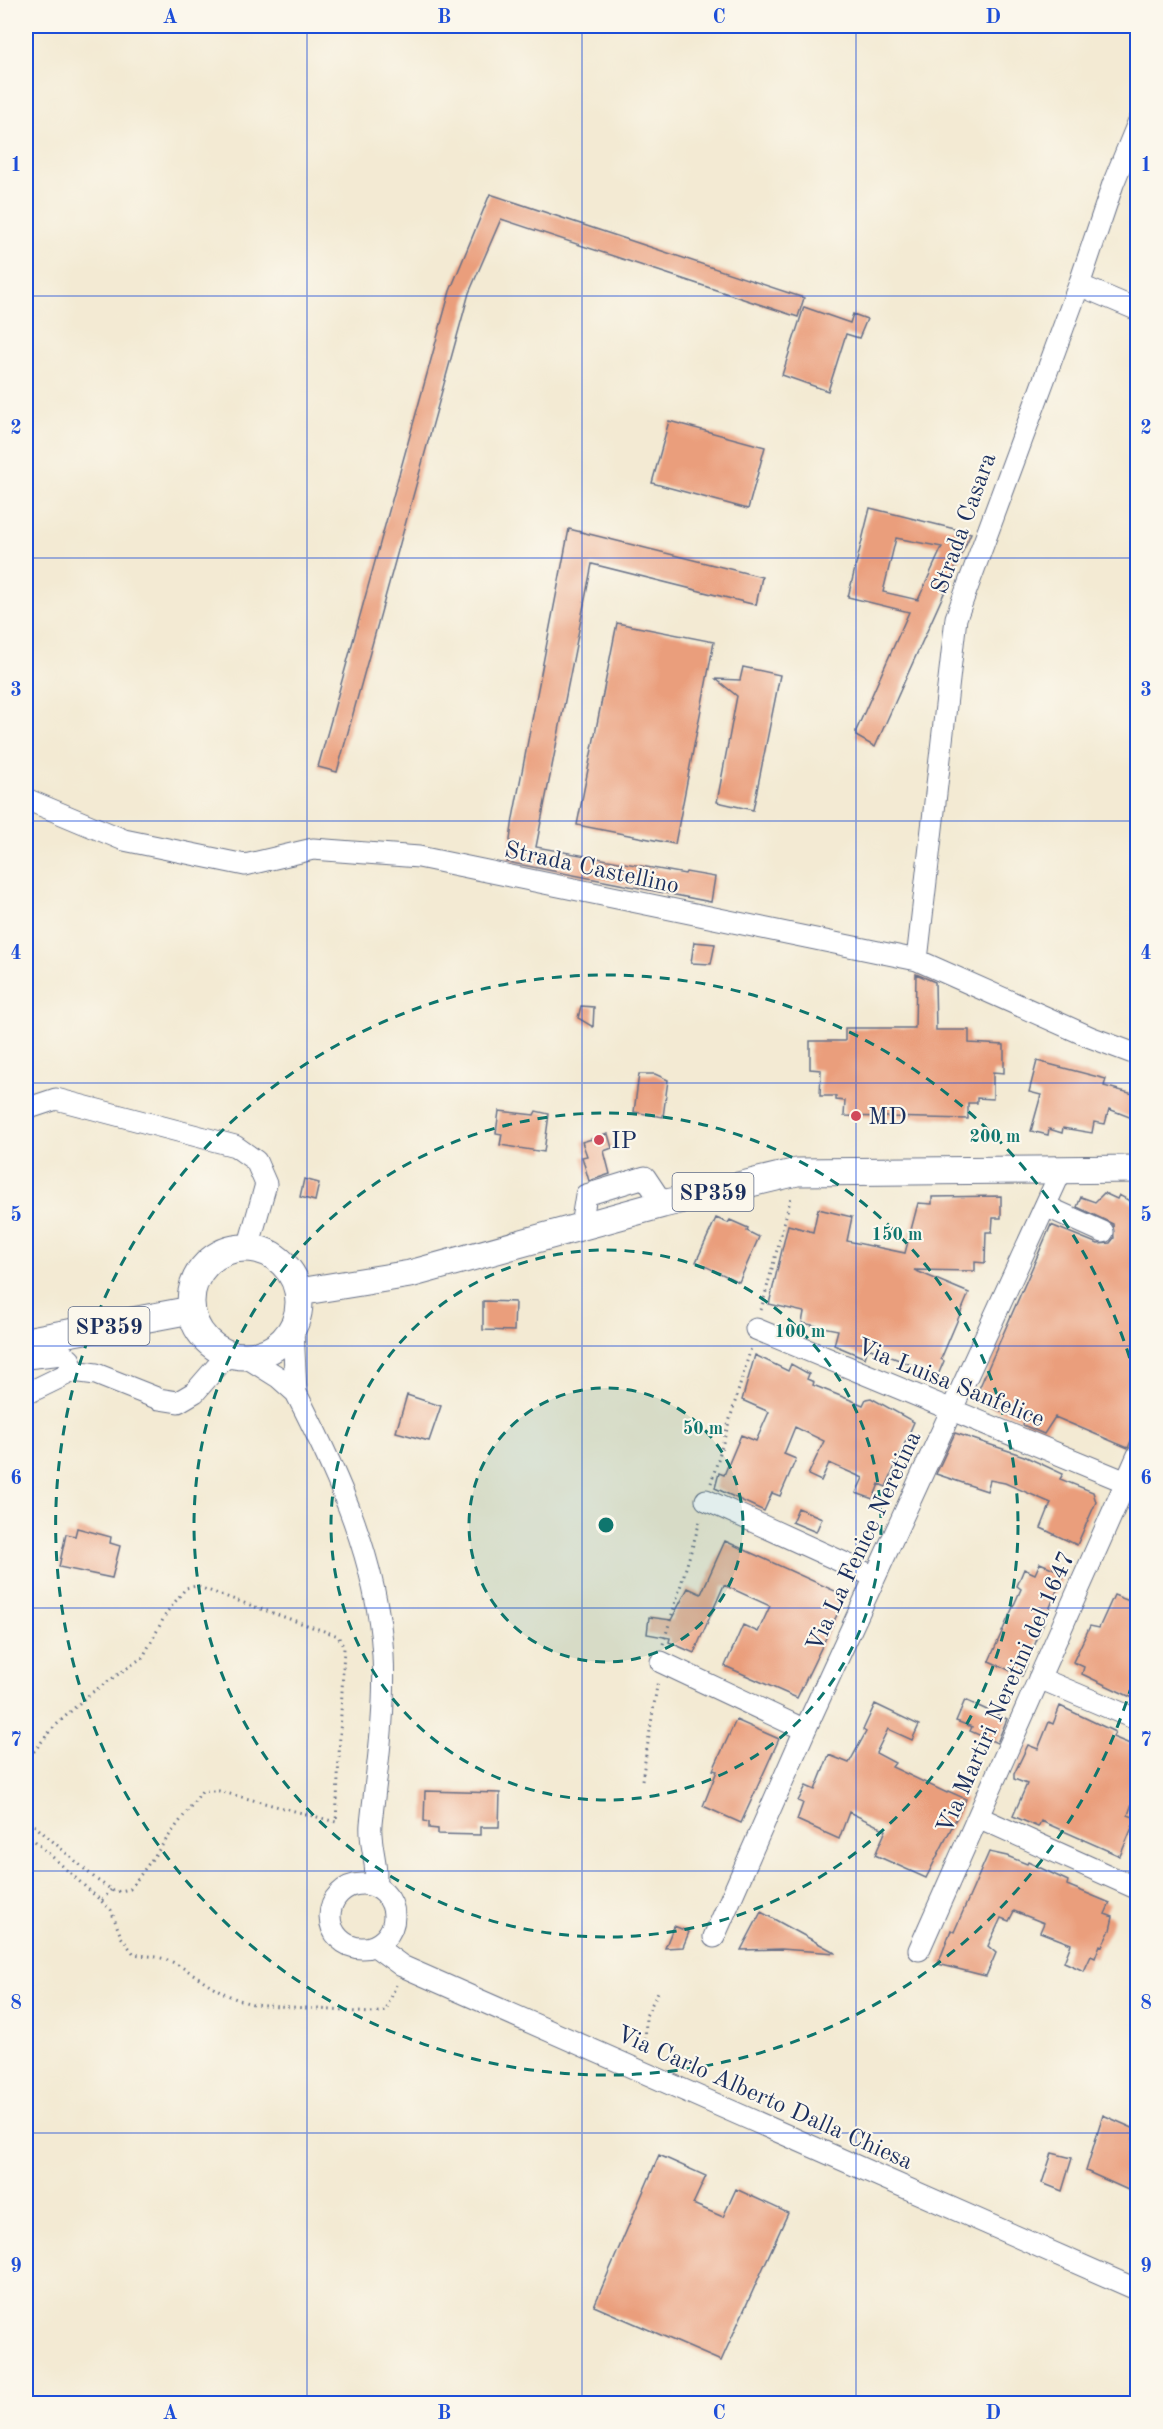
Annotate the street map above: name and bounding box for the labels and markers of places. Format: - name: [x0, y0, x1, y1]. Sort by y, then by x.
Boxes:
- place label: MD: [868, 1106, 907, 1130]
- marker: MD: [849, 1109, 863, 1123]
- place label: IP: [611, 1130, 637, 1154]
- marker: IP: [592, 1133, 606, 1147]
- centre of rings: [596, 1515, 616, 1535]

